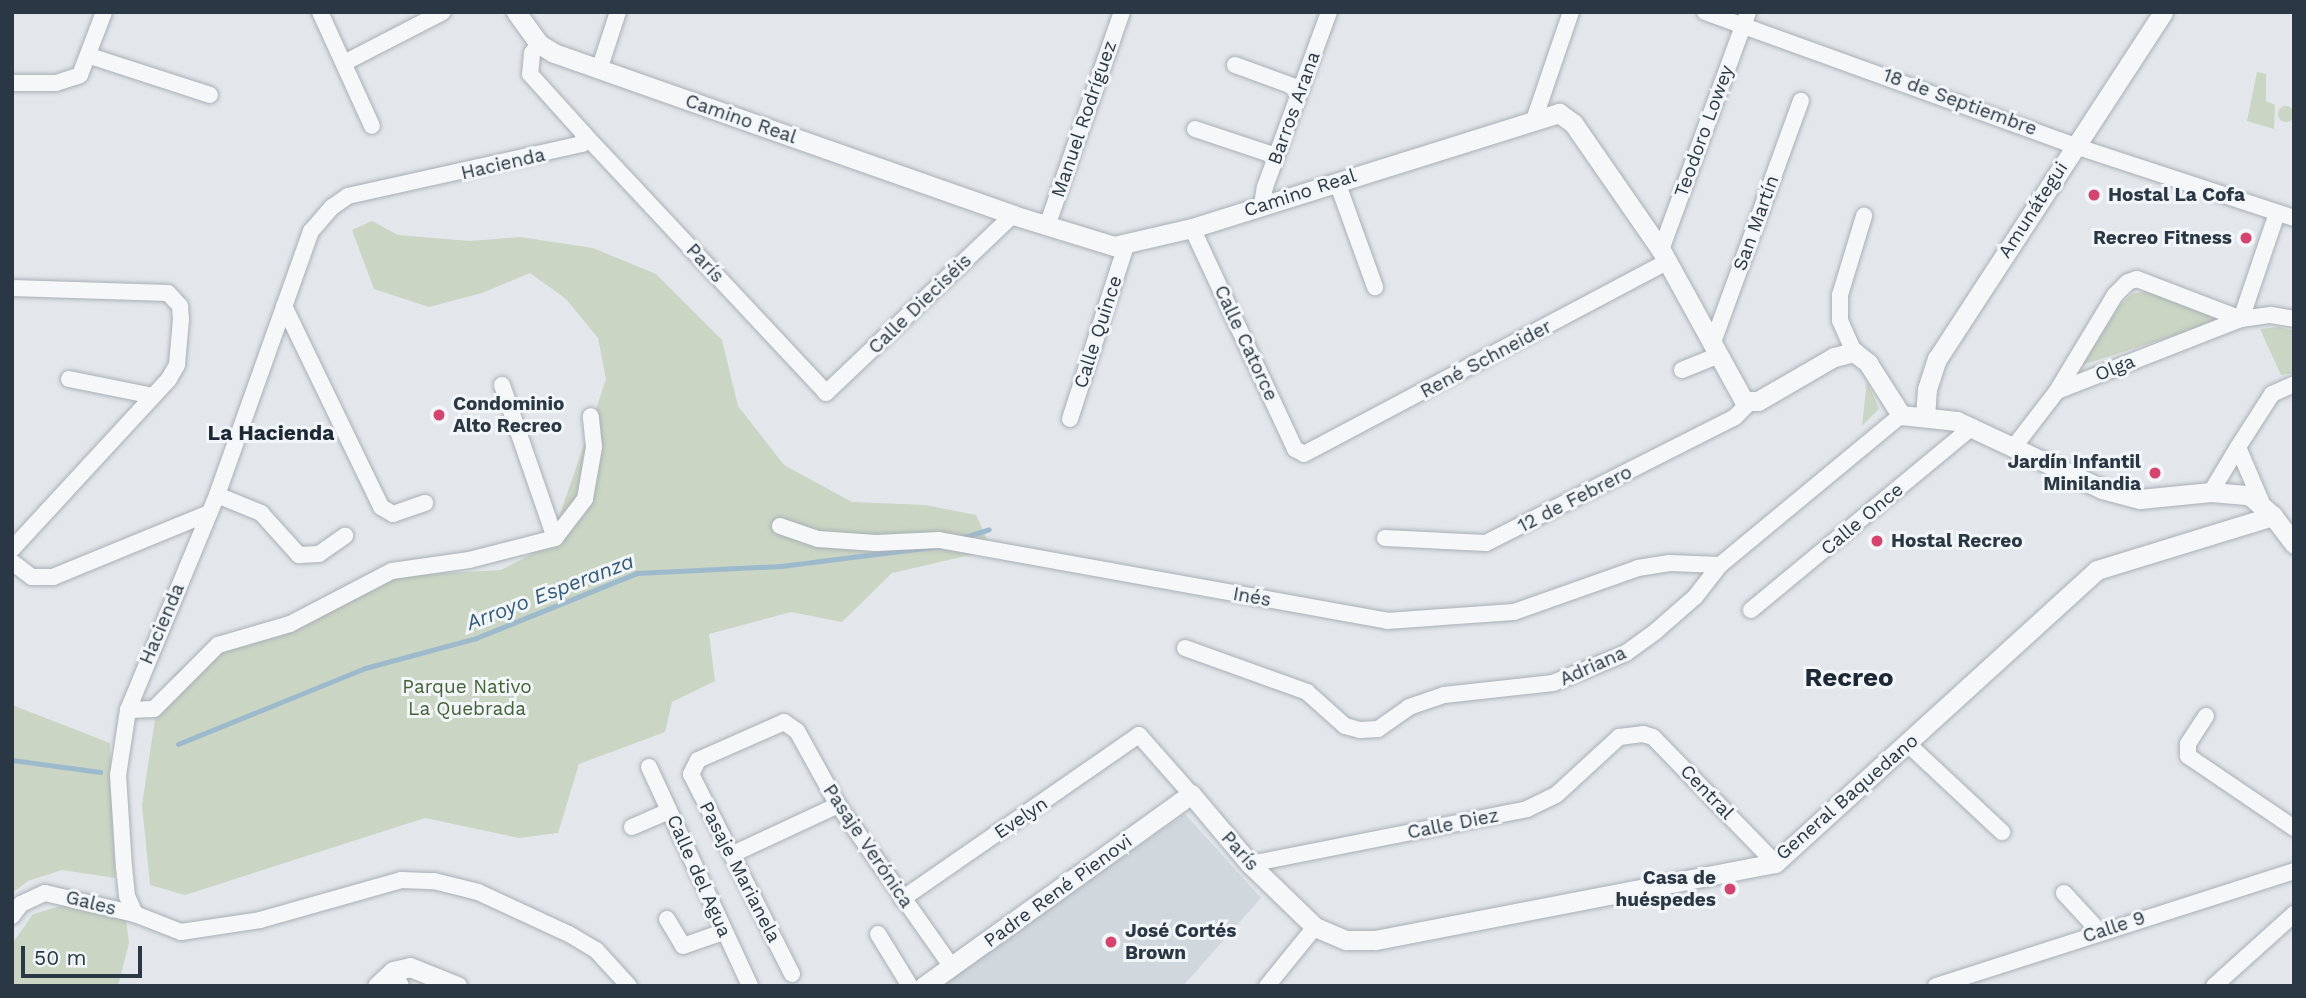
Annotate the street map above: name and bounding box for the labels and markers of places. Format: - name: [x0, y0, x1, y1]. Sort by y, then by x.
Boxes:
- place label: Hostal La Cofa: [2108, 184, 2245, 206]
- marker: Hostal La Cofa: [2086, 187, 2102, 203]
- place label: Recreo Fitness: [2093, 227, 2232, 249]
- marker: Recreo Fitness: [2238, 230, 2254, 246]
- place label: Condominio Alto Recreo: [453, 393, 564, 437]
- marker: Condominio Alto Recreo: [431, 407, 447, 423]
- place label: Jardín Infantil Minilandia: [2008, 451, 2141, 495]
- marker: Jardín Infantil Minilandia: [2147, 465, 2163, 481]
- place label: Hostal Recreo: [1891, 530, 2023, 552]
- marker: Hostal Recreo: [1869, 533, 1885, 549]
- place label: Casa de huéspedes: [1615, 867, 1716, 911]
- marker: Casa de huéspedes: [1722, 881, 1738, 897]
- place label: José Cortés Brown: [1125, 920, 1236, 964]
- marker: José Cortés Brown: [1103, 934, 1119, 950]

